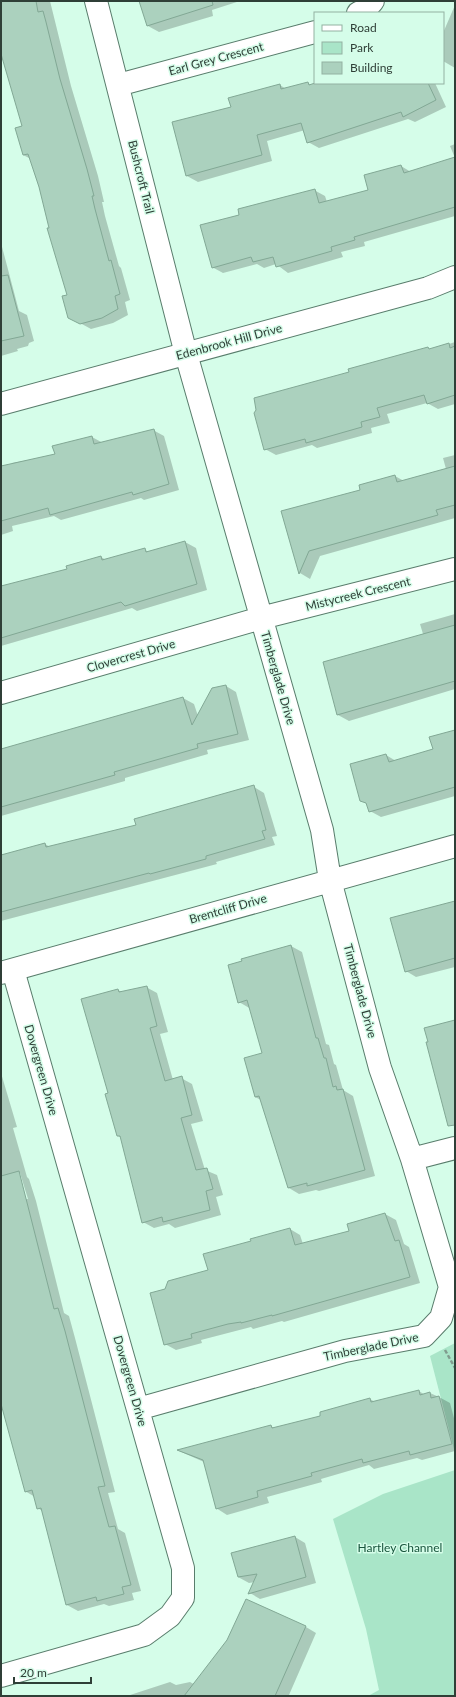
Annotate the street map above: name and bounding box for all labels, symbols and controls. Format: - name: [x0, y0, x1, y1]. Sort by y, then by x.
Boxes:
- legend: [314, 12, 444, 84]
- text: Road: [350, 20, 377, 35]
- street label: Earl Grey Crescent: [167, 38, 266, 78]
- text: Park: [350, 40, 374, 55]
- text: Building: [350, 60, 393, 75]
- street label: Bushcroft Trail: [125, 138, 158, 215]
- street label: Edenbrook Hill Drive: [174, 320, 284, 363]
- street label: Mistycreek Crescent: [304, 573, 413, 614]
- street label: Timberglade Drive: [258, 629, 299, 726]
- street label: Clovercrest Drive: [85, 636, 177, 675]
- street label: Brentcliff Drive: [187, 890, 268, 927]
- street label: Timberglade Drive: [341, 942, 380, 1040]
- street label: Dovergreen Drive: [21, 1023, 62, 1117]
- street label: Timberglade Drive: [322, 1329, 420, 1364]
- street label: Dovergreen Drive: [110, 1334, 151, 1428]
- park label: Hartley Channel: [358, 1540, 442, 1555]
- scale bar: [14, 1659, 91, 1685]
- text: 20 m: [20, 1665, 47, 1680]

